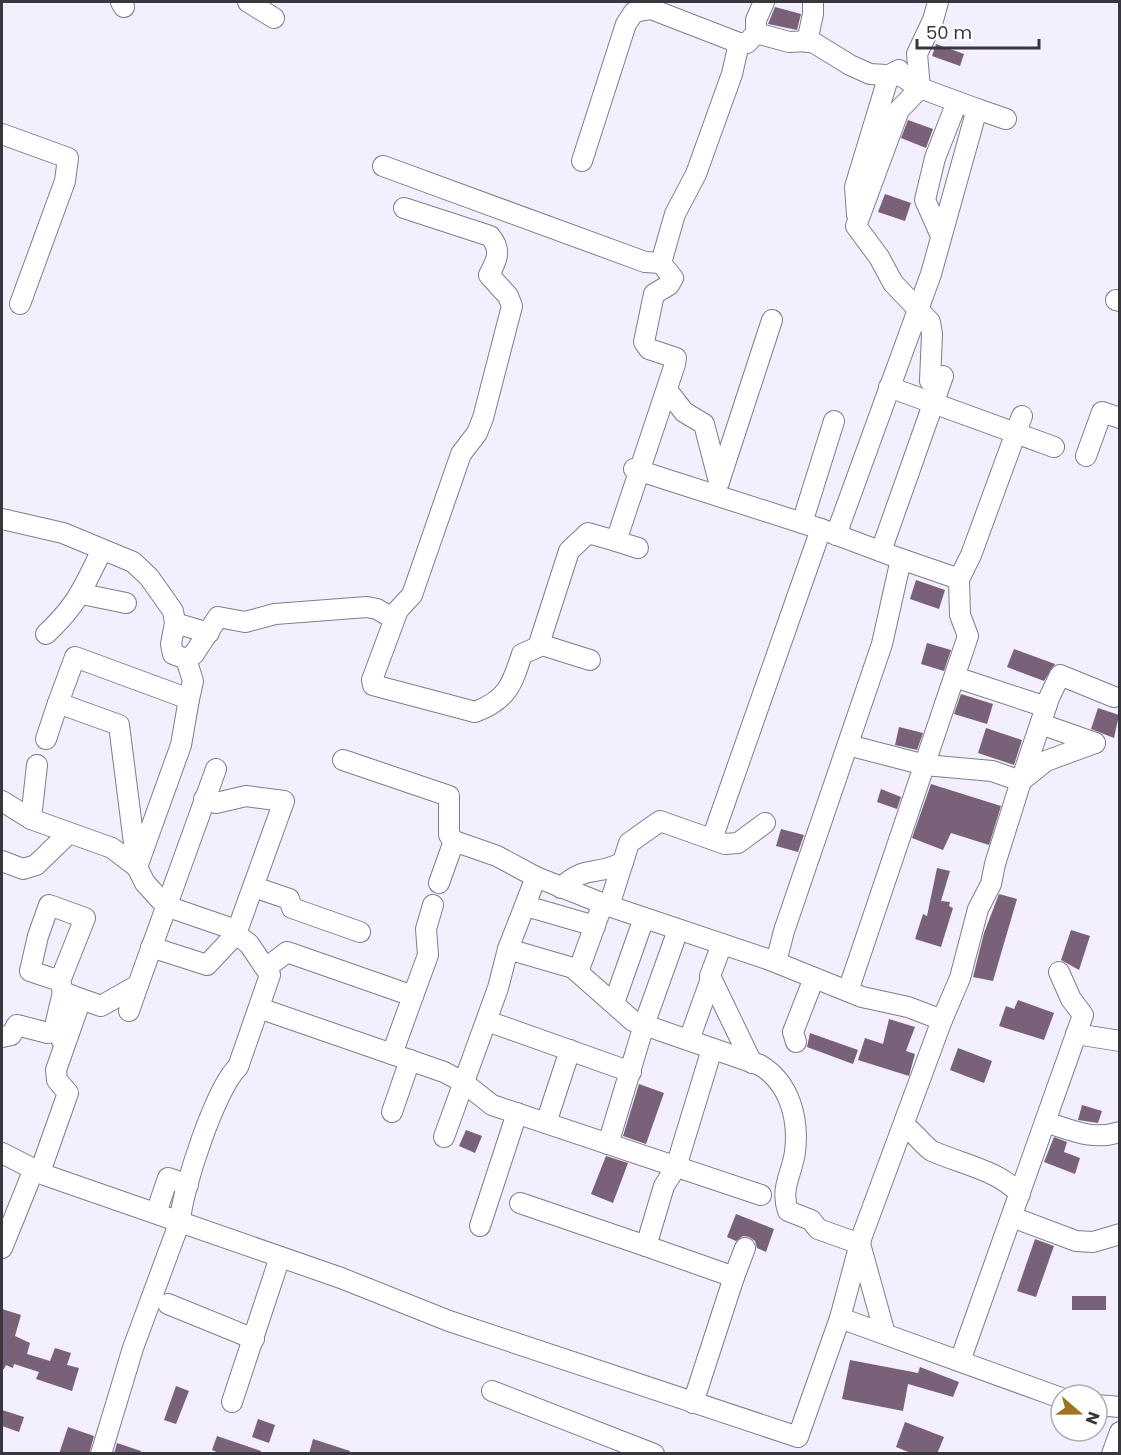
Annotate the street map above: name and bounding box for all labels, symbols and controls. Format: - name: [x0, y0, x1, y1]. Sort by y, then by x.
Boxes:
- scale bar: [917, 12, 1038, 50]
- text: 50 m: [926, 20, 972, 45]
- north arrow: [1049, 1383, 1109, 1443]
- text: N: [1080, 1408, 1105, 1428]

